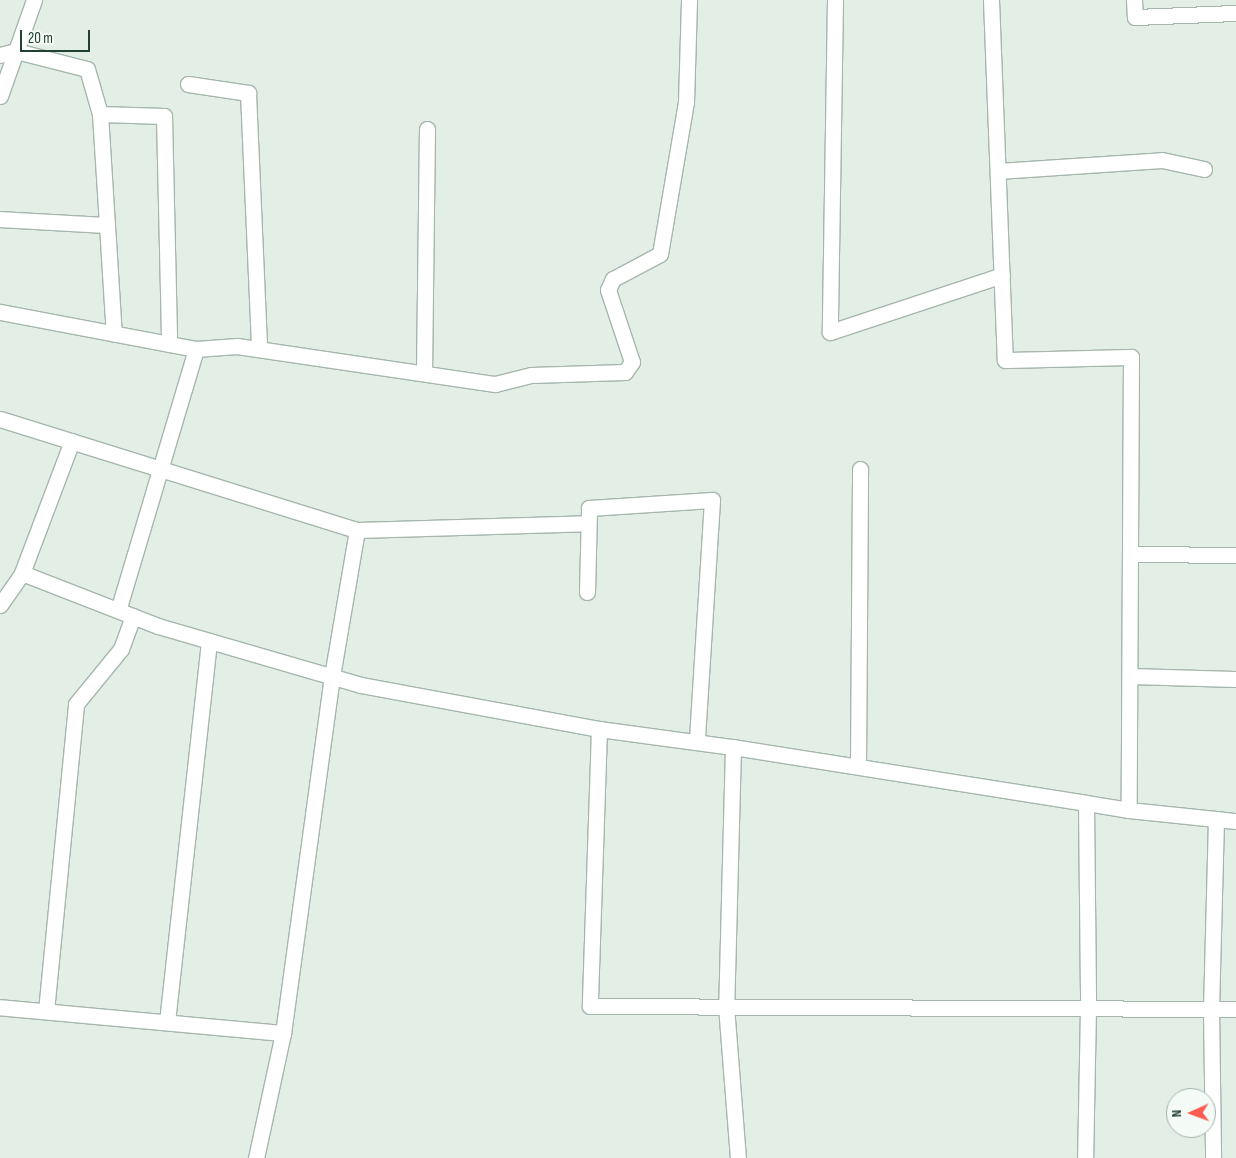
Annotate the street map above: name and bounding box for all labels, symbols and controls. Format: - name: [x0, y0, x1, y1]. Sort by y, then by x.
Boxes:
- scale bar: [22, 20, 92, 52]
- text: 20 m: [28, 29, 53, 48]
- north arrow: [1166, 1088, 1216, 1138]
- text: N: [1168, 1109, 1185, 1118]

